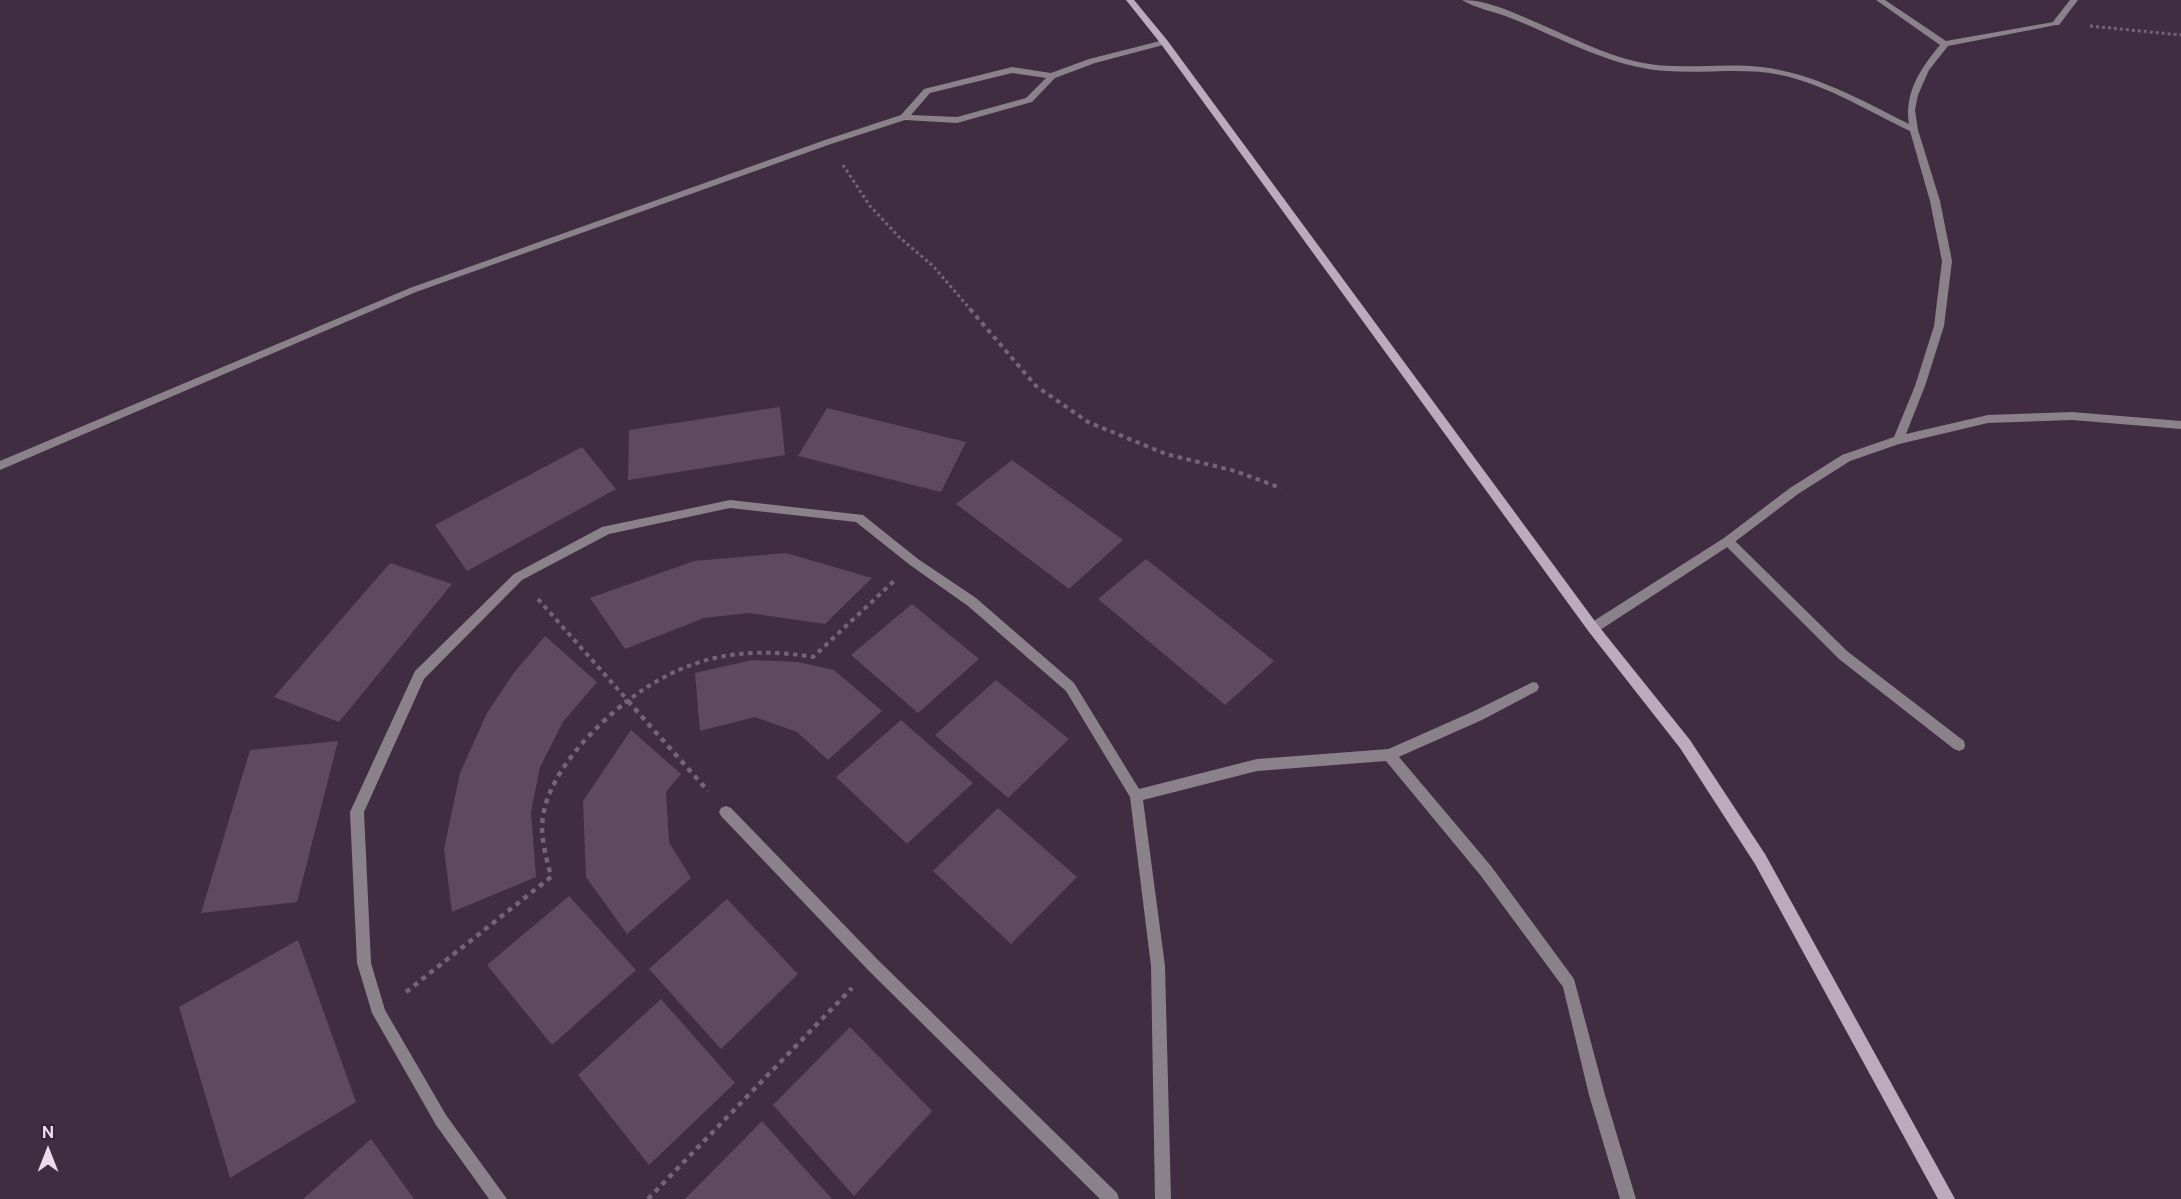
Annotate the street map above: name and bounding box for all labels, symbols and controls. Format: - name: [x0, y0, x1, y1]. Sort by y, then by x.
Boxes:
- north arrow: [18, 1121, 78, 1181]
- text: N: [42, 1123, 54, 1142]

